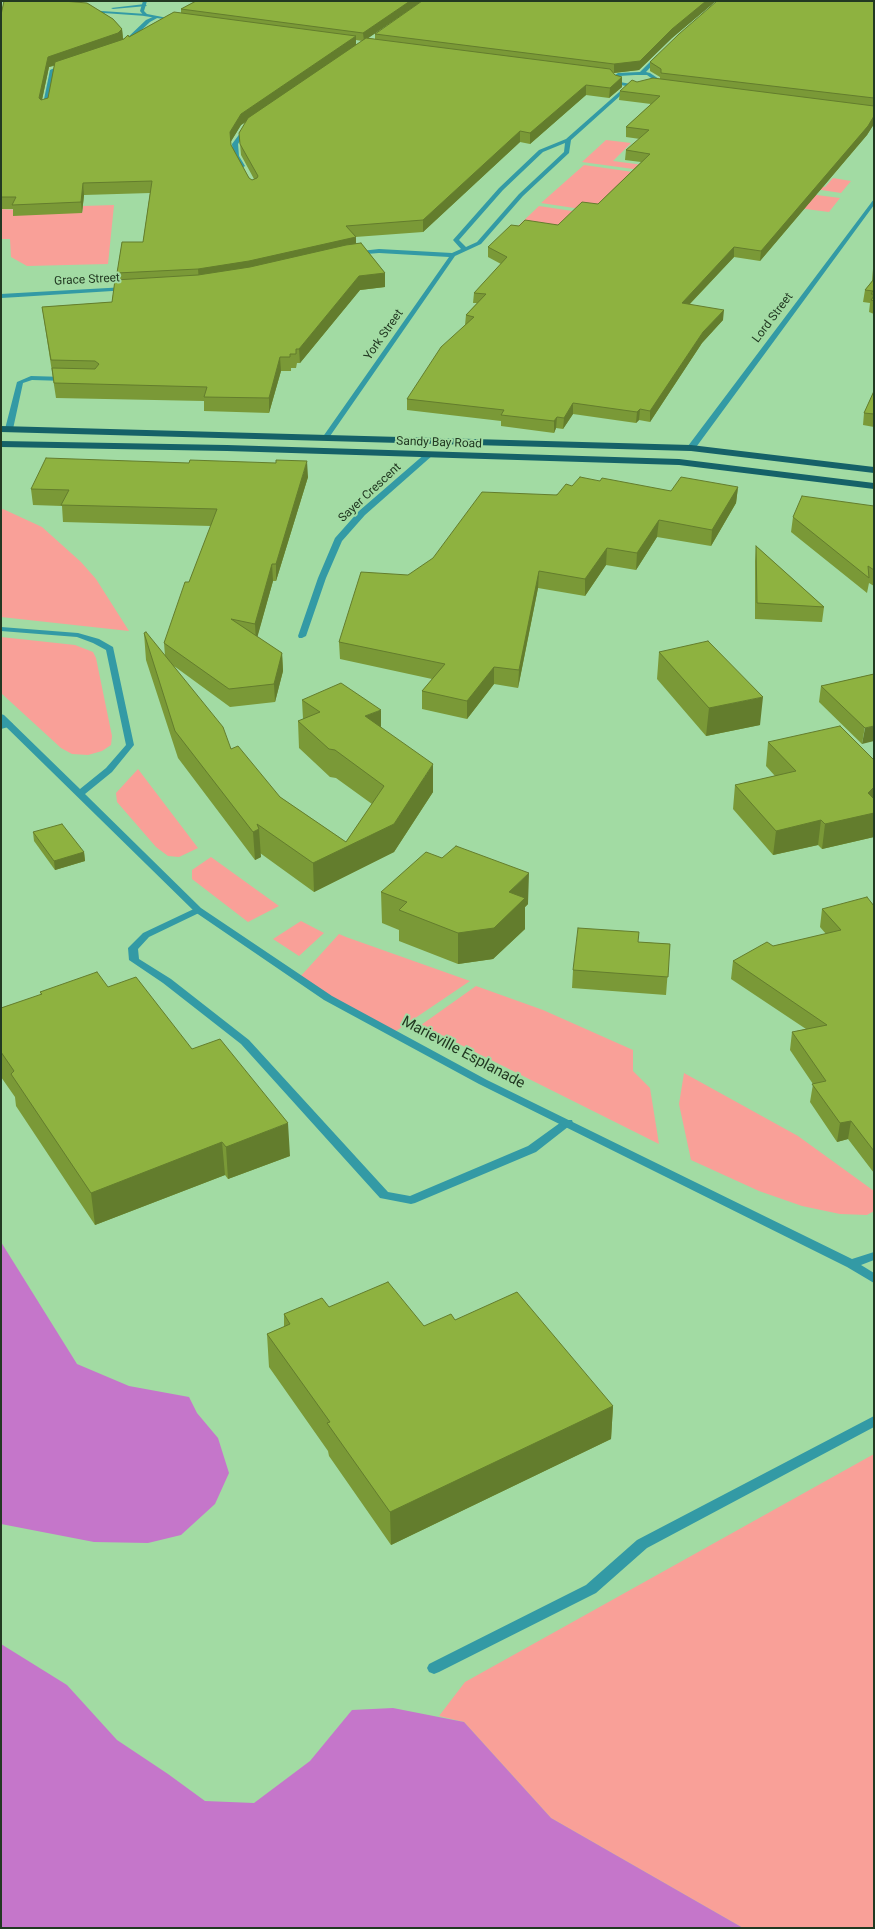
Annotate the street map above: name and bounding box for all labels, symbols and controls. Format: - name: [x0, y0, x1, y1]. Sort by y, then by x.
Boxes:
- street label: Grace Street: [54, 271, 120, 289]
- street label: Lord Street: [750, 290, 796, 346]
- street label: York Street: [361, 307, 407, 363]
- street label: Sandy Bay Road: [396, 434, 482, 452]
- street label: Sayer Crescent: [336, 460, 404, 526]
- street label: Marieville Esplanade: [398, 1013, 528, 1093]

